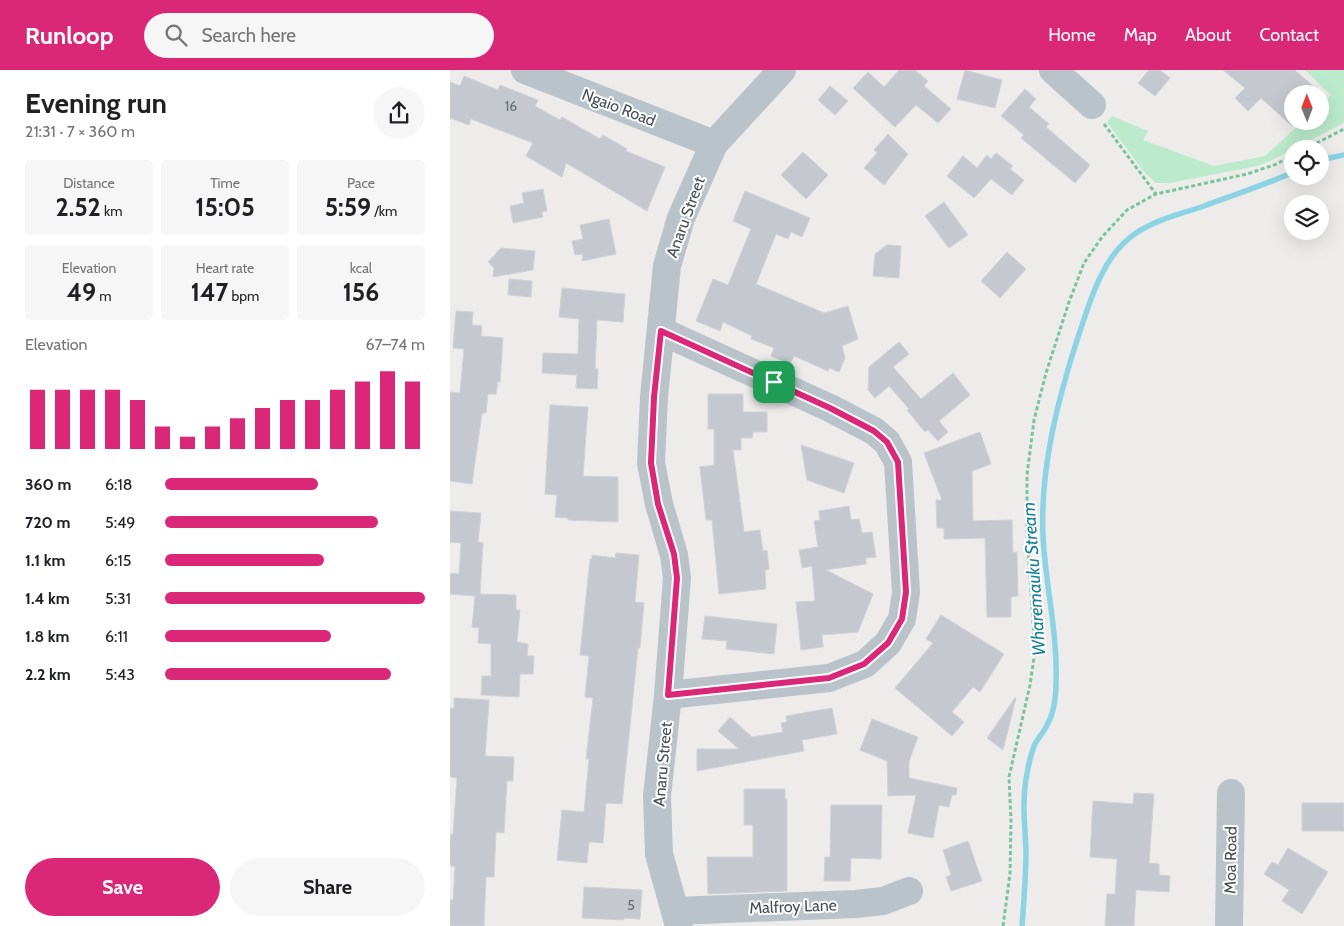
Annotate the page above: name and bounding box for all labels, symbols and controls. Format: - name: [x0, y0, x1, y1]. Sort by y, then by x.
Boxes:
- search box: [144, 13, 494, 58]
- text: Runloop: [25, 21, 114, 50]
- icon: search: [162, 21, 190, 49]
- text: Search here: [202, 24, 296, 47]
- text: Home: [1048, 24, 1096, 46]
- text: Map: [1124, 24, 1157, 46]
- text: About: [1185, 24, 1231, 46]
- text: Contact: [1259, 24, 1319, 46]
- street label: Ngaio Road: [579, 85, 658, 130]
- north arrow: [1284, 85, 1329, 130]
- map controls: [1284, 85, 1329, 240]
- text: Evening run: [25, 86, 167, 120]
- button: share: [373, 87, 425, 139]
- house number: 16: [505, 97, 517, 115]
- text: 21:31 · 7 × 360 m: [25, 122, 135, 141]
- button: locate: [1284, 140, 1329, 185]
- text: Distance: [63, 174, 115, 192]
- text: Time: [210, 174, 240, 192]
- text: Pace: [347, 174, 375, 192]
- street label: Anaru Street: [662, 174, 709, 260]
- text: 2.52: [55, 192, 101, 222]
- text: 15:05: [195, 192, 255, 222]
- text: 5:59: [325, 192, 371, 222]
- button: layers: [1284, 195, 1329, 240]
- text: km: [101, 202, 123, 220]
- text: /km: [371, 202, 397, 220]
- text: Elevation: [62, 259, 116, 277]
- text: Heart rate: [196, 259, 254, 277]
- text: kcal: [350, 259, 372, 277]
- text: 49: [66, 277, 96, 307]
- text: 147: [191, 277, 228, 307]
- text: 156: [343, 277, 379, 307]
- text: m: [96, 287, 112, 305]
- text: bpm: [228, 287, 259, 305]
- text: Elevation: [25, 335, 88, 354]
- text: 67–74 m: [366, 335, 425, 354]
- pin: [753, 361, 795, 403]
- icon: arrive: [760, 368, 788, 396]
- text: 360 m: [25, 475, 71, 494]
- text: 6:18: [105, 475, 132, 494]
- water label: Wharemauku Stream: [1018, 501, 1050, 657]
- text: 720 m: [25, 513, 70, 532]
- text: 5:49: [105, 513, 135, 532]
- text: 1.1 km: [25, 551, 65, 570]
- text: 6:15: [105, 551, 131, 570]
- text: 1.4 km: [25, 589, 70, 608]
- text: 5:31: [105, 589, 131, 608]
- text: 1.8 km: [25, 627, 69, 646]
- text: 6:11: [105, 627, 128, 646]
- text: 2.2 km: [25, 665, 71, 684]
- text: 5:43: [105, 665, 135, 684]
- street label: Anaru Street: [649, 720, 676, 807]
- street label: Moa Road: [1220, 826, 1241, 894]
- button: Save: [25, 858, 220, 916]
- button: Share: [230, 858, 425, 916]
- street label: Malfroy Lane: [749, 895, 837, 918]
- house number: 5: [627, 896, 635, 914]

